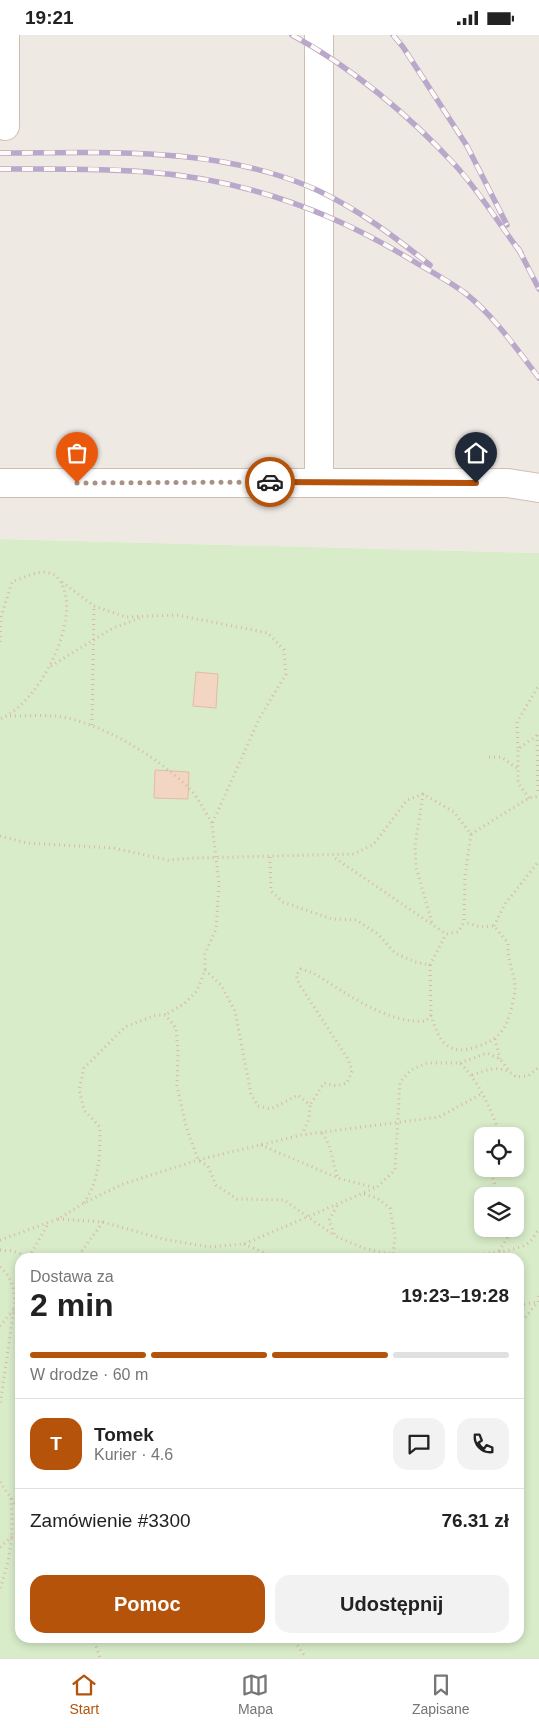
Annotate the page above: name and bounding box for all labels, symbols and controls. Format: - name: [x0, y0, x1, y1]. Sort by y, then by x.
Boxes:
- text: 19:21: [25, 7, 74, 28]
- pin: [56, 432, 98, 483]
- pin: [455, 432, 497, 483]
- icon: bag: [63, 439, 91, 467]
- icon: home: [462, 439, 490, 467]
- courier: [245, 457, 295, 507]
- icon: car: [256, 468, 284, 496]
- map controls: [474, 1127, 524, 1237]
- button: locate: [474, 1127, 524, 1177]
- button: layers: [474, 1187, 524, 1237]
- text: Dostawa za: [30, 1268, 114, 1285]
- text: 19:23–19:28: [401, 1285, 509, 1306]
- text: 2 min: [30, 1287, 114, 1323]
- text: W drodze · 60 m: [30, 1366, 148, 1383]
- button: chat: [393, 1418, 445, 1470]
- button: phone: [457, 1418, 509, 1470]
- text: Tomek: [94, 1424, 154, 1445]
- text: T: [50, 1433, 62, 1454]
- text: Kurier · 4.6: [94, 1446, 173, 1463]
- text: Zamówienie #3300: [30, 1510, 191, 1531]
- text: 76.31 zł: [441, 1510, 509, 1531]
- button: Pomoc: [30, 1575, 265, 1633]
- button: Udostępnij: [275, 1575, 509, 1633]
- tab: Start: [69, 1671, 99, 1717]
- tab: Mapa: [238, 1671, 273, 1717]
- tab: Zapisane: [412, 1671, 470, 1717]

